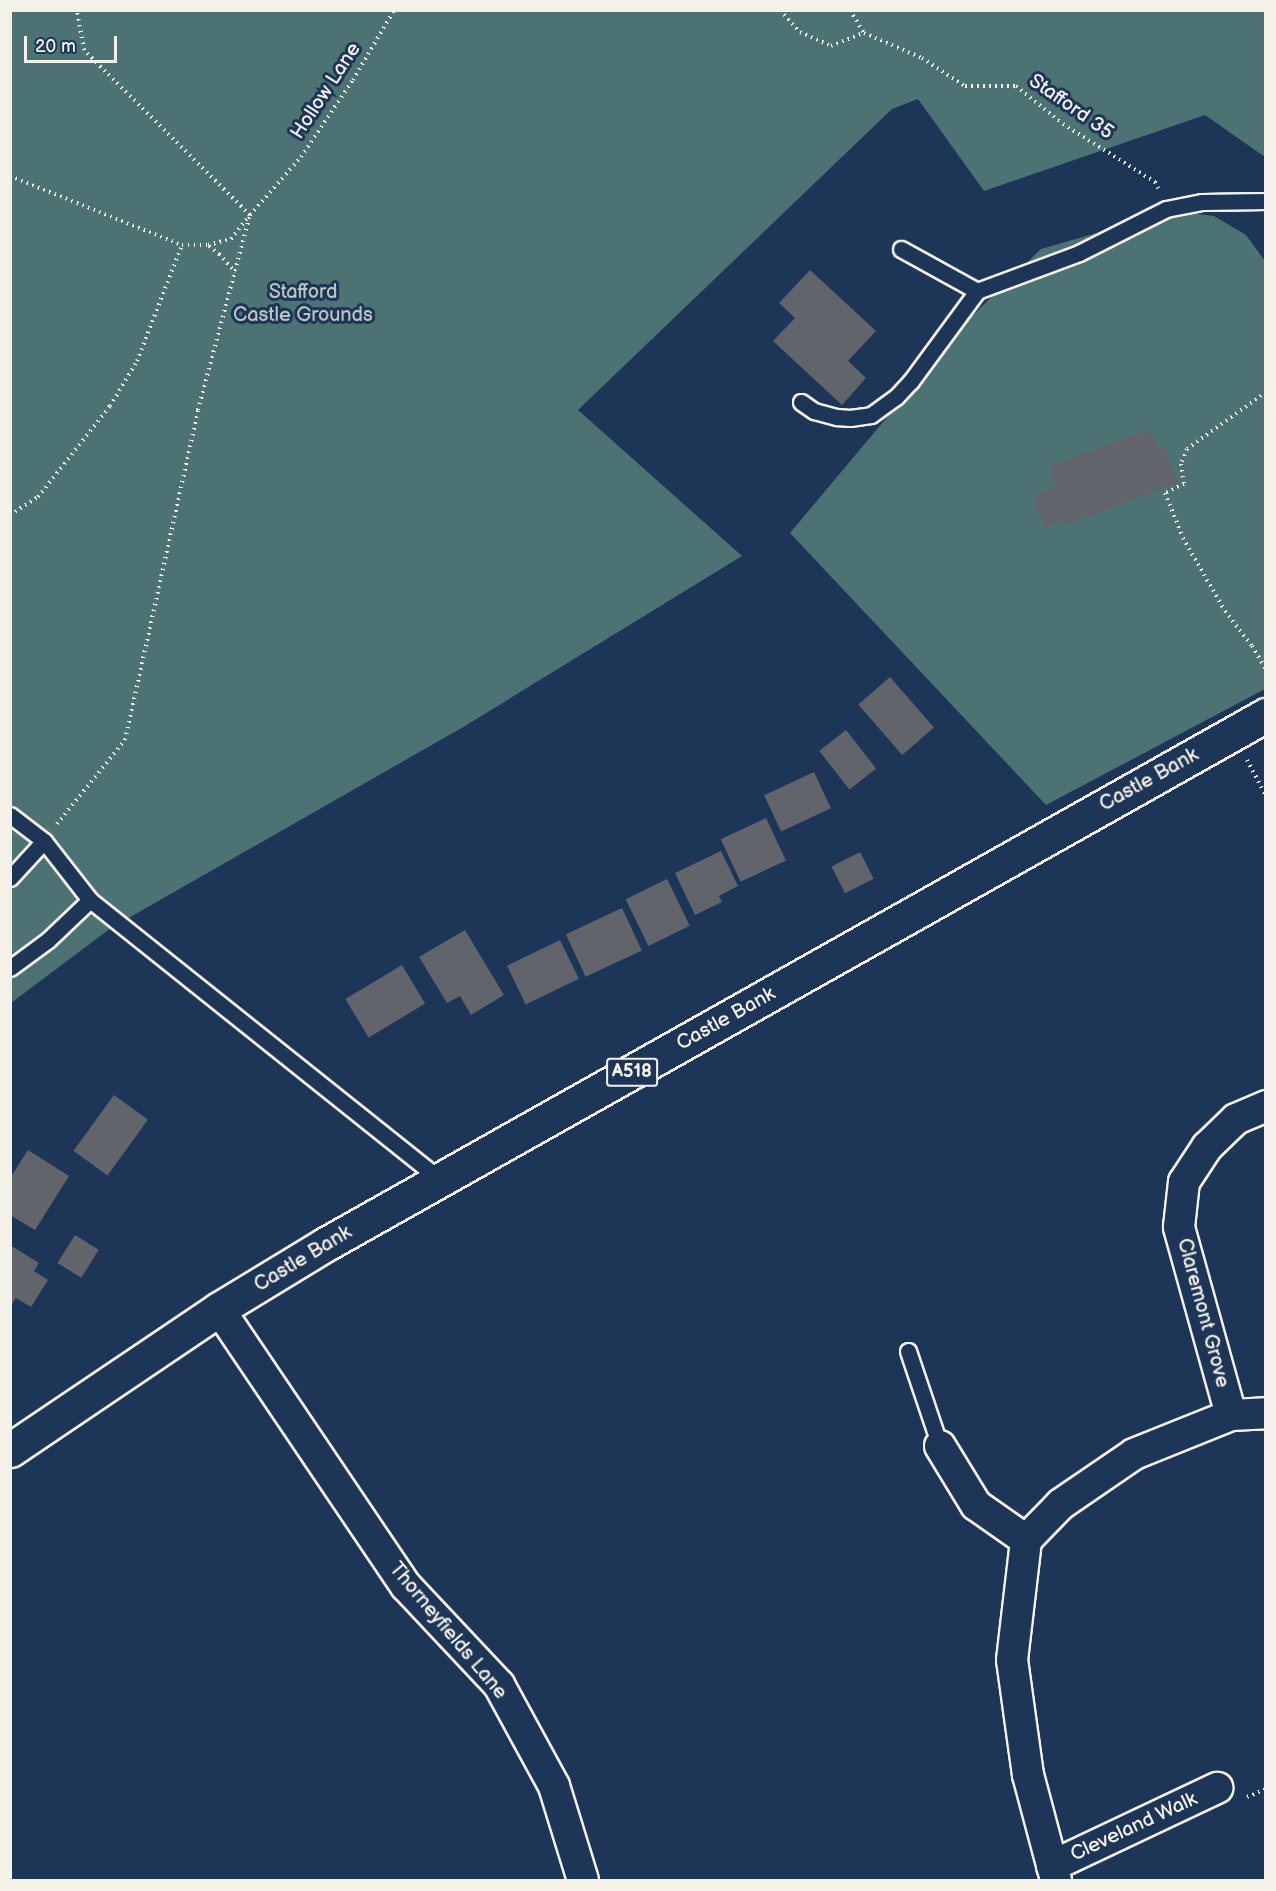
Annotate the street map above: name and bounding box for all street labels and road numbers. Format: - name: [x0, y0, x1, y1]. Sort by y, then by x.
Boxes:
- street label: Hollow Lane: [286, 38, 366, 144]
- street label: Stafford 35: [1024, 69, 1118, 145]
- street label: Castle Bank: [1095, 743, 1203, 817]
- street label: Castle Bank: [672, 982, 780, 1056]
- road number: A518: [605, 1057, 659, 1087]
- street label: Castle Bank: [250, 1221, 356, 1297]
- street label: Claremont Grove: [1172, 1236, 1234, 1390]
- street label: Thorneyfields Lane: [384, 1558, 512, 1704]
- street label: Cleveland Walk: [1066, 1787, 1202, 1867]

